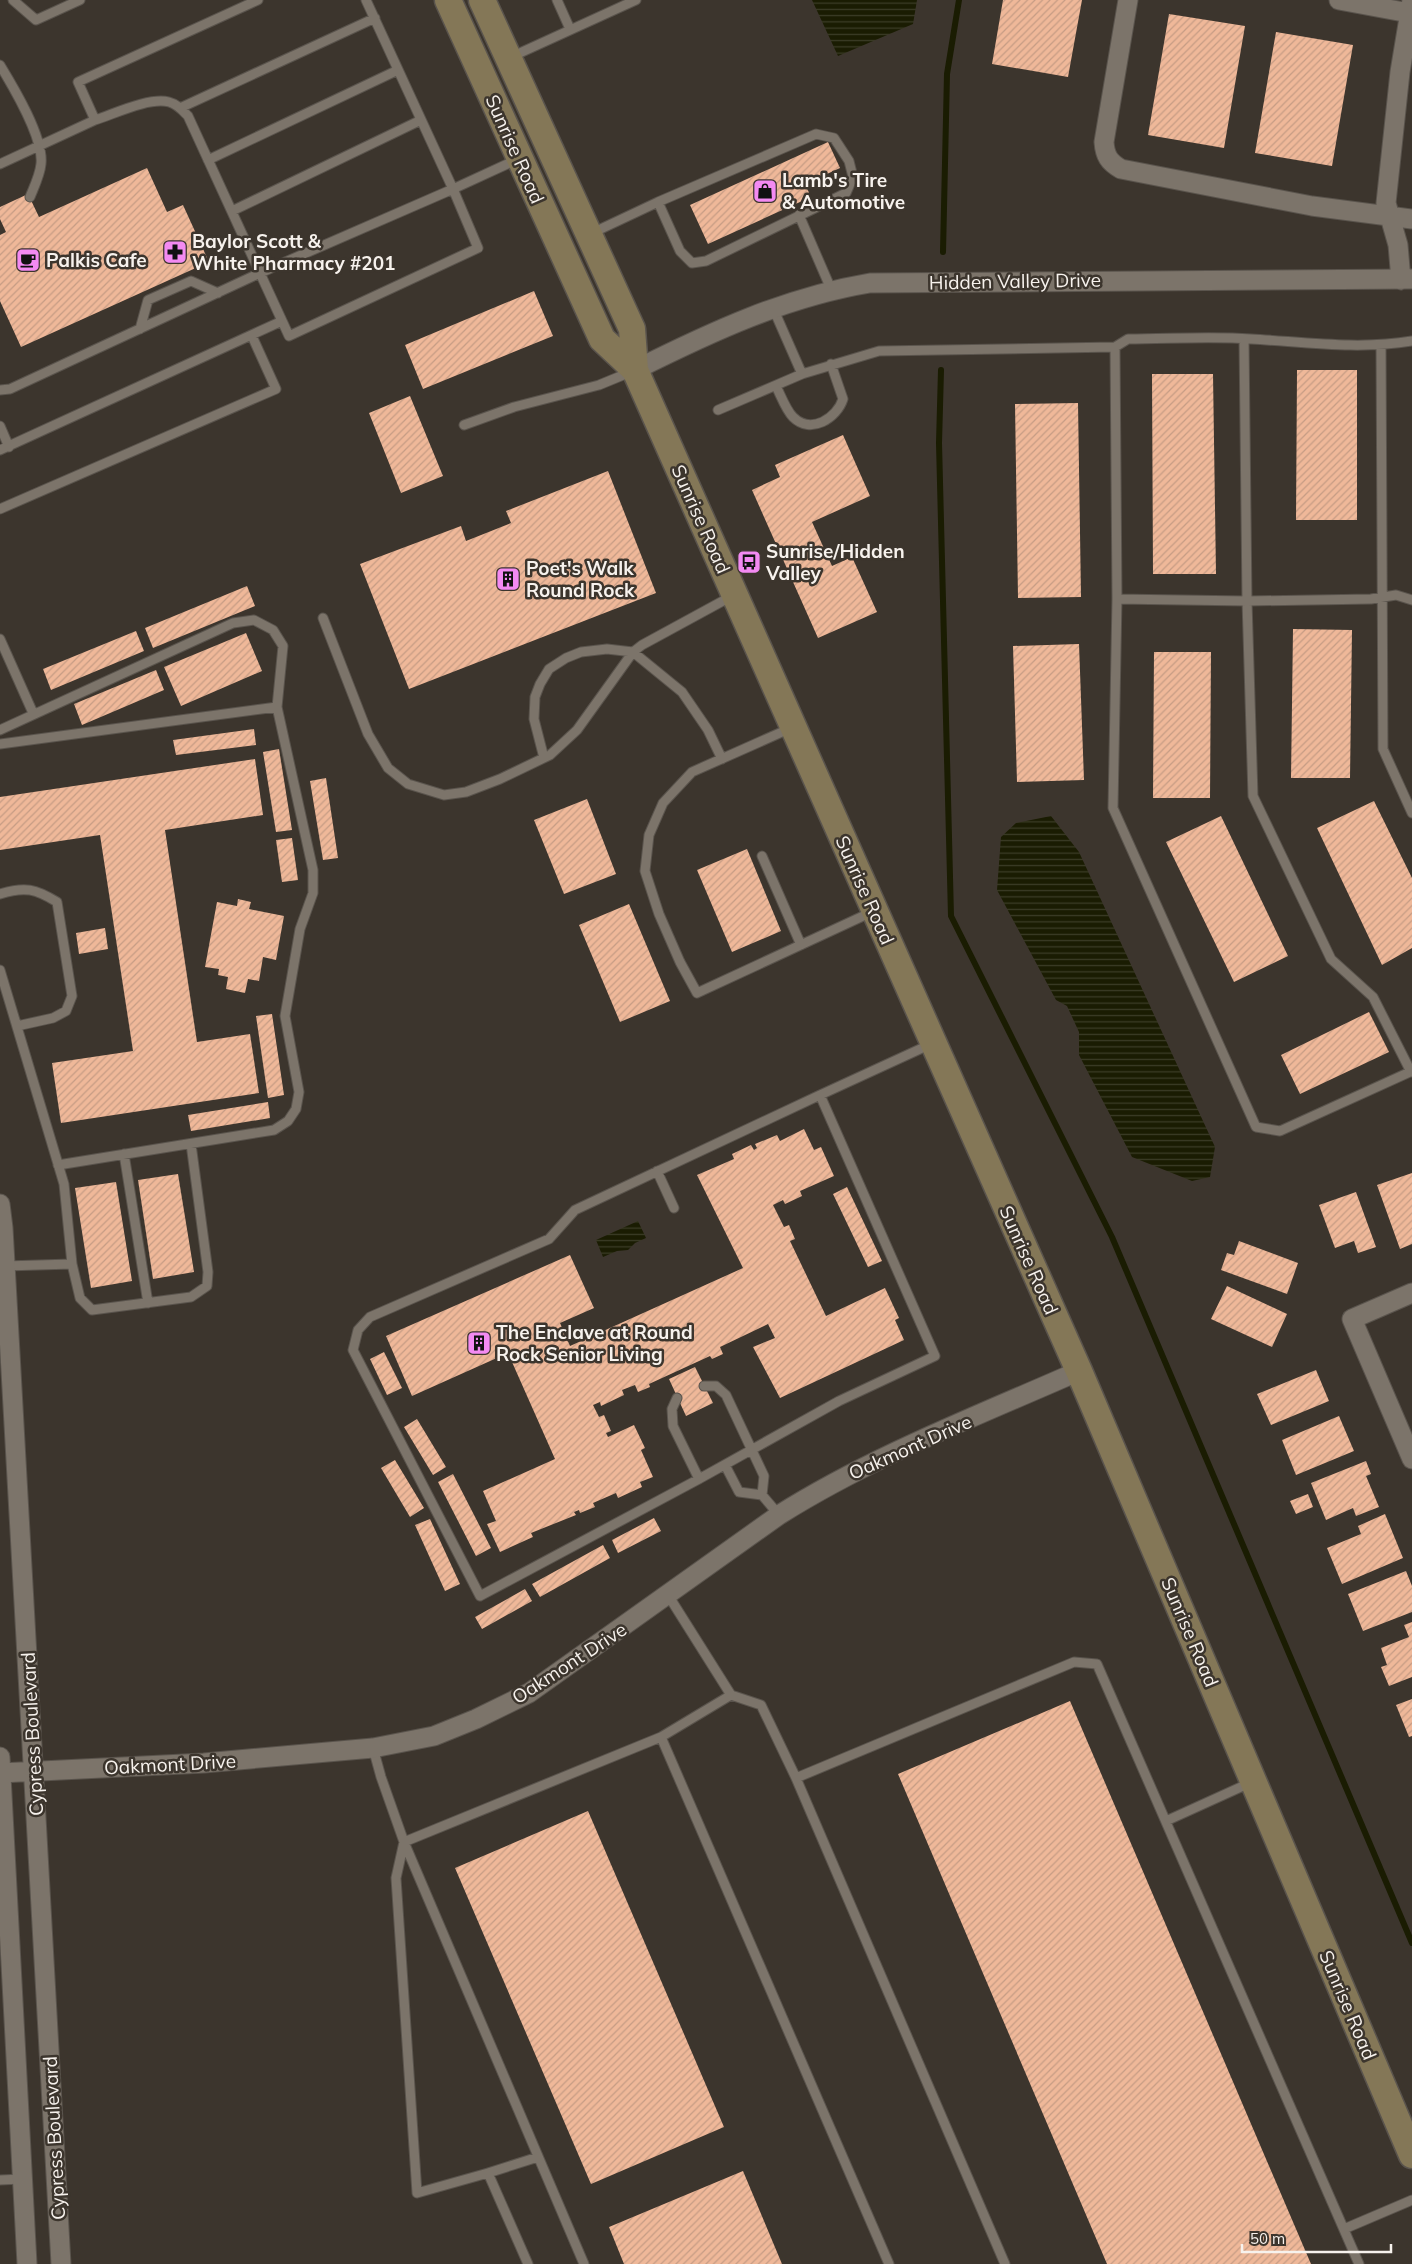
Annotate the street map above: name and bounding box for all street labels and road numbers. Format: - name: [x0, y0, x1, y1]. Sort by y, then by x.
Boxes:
- street label: Sunrise Road: [480, 91, 550, 207]
- street label: Hidden Valley Drive: [929, 268, 1101, 294]
- street label: Sunrise Road: [666, 461, 736, 577]
- street label: Sunrise Road: [830, 832, 900, 948]
- street label: Sunrise Road: [994, 1202, 1064, 1318]
- street label: Oakmont Drive: [845, 1409, 975, 1485]
- street label: Sunrise Road: [1156, 1574, 1224, 1690]
- street label: Oakmont Drive: [507, 1617, 631, 1709]
- street label: Cypress Boulevard: [16, 1652, 48, 1816]
- street label: Oakmont Drive: [103, 1749, 237, 1779]
- street label: Sunrise Road: [1314, 1947, 1382, 2063]
- street label: Cypress Boulevard: [38, 2056, 70, 2220]

